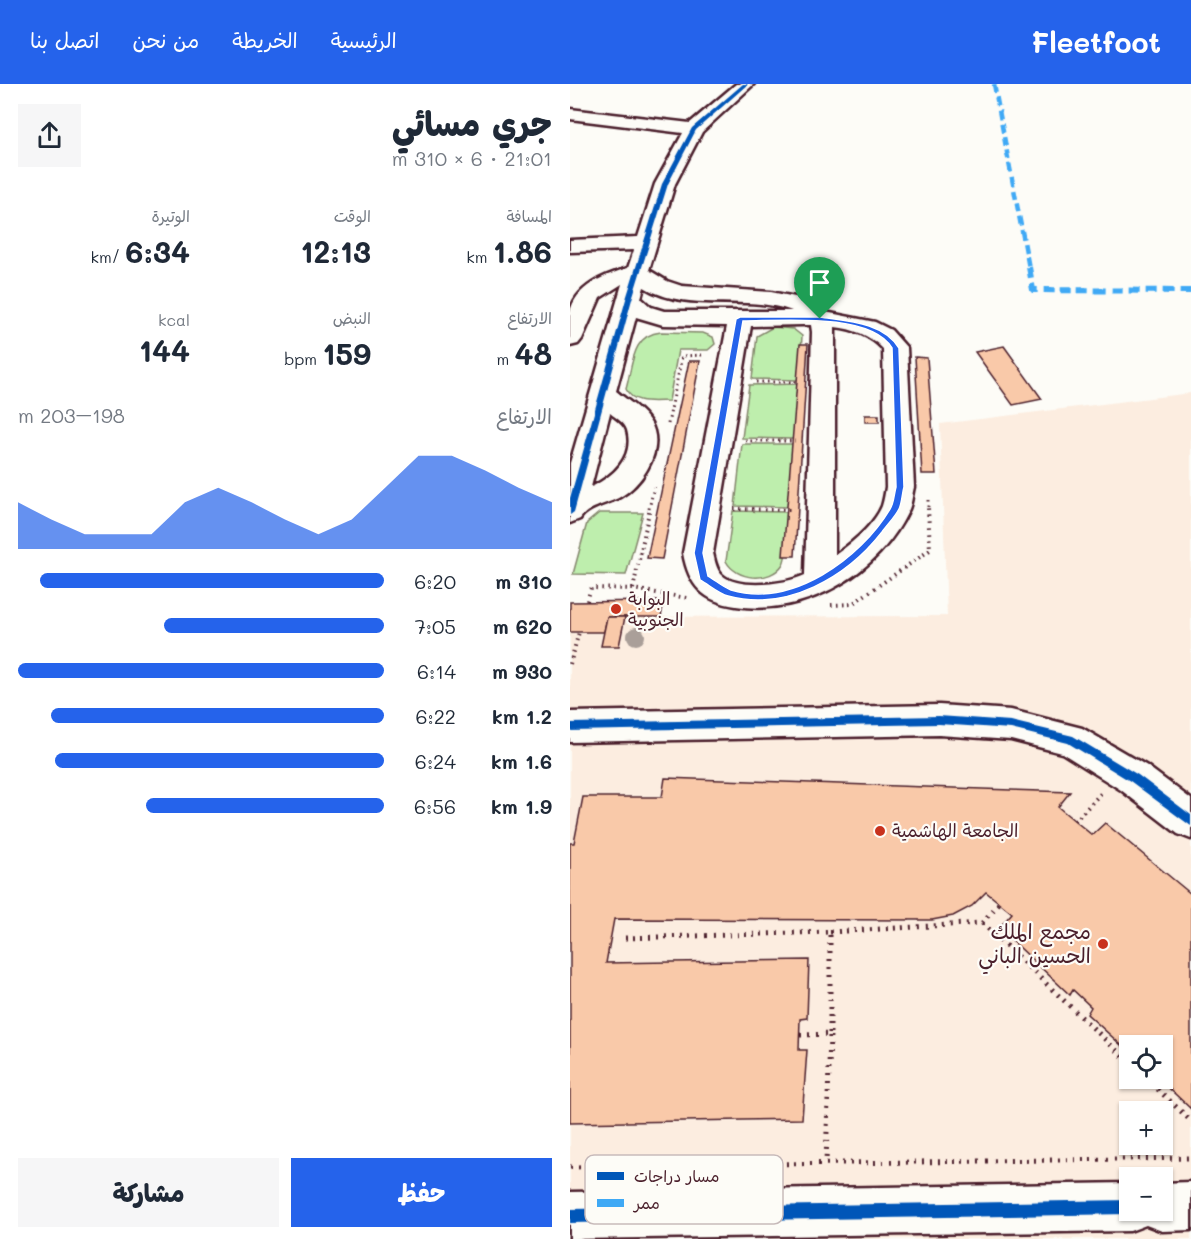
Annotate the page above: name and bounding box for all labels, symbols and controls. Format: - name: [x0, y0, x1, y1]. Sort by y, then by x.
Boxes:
- text: Fleetfoot: [1031, 24, 1161, 60]
- text: اتصل بنا: [30, 26, 100, 53]
- text: من نحن: [133, 26, 199, 53]
- text: الخريطة: [232, 26, 298, 53]
- text: الرئيسية: [331, 26, 397, 53]
- text: جري مسائي: [392, 101, 552, 144]
- button: share: [18, 104, 81, 167]
- text: 21:01 · 6 × 310 m: [392, 145, 552, 171]
- text: الوتيرة: [151, 205, 190, 226]
- text: الوقت: [334, 205, 371, 226]
- text: المسافة: [506, 205, 552, 226]
- text: 6:34: [125, 231, 190, 271]
- text: 12:13: [300, 231, 371, 271]
- text: 1.86: [493, 231, 552, 271]
- text: /km: [91, 246, 125, 267]
- text: km: [466, 246, 493, 267]
- pin: [794, 257, 845, 319]
- icon: arrive: [803, 266, 836, 299]
- text: النبض: [333, 307, 371, 328]
- text: الارتفاع: [507, 307, 552, 328]
- text: kcal: [158, 309, 190, 330]
- text: 144: [139, 330, 190, 370]
- text: 159: [322, 333, 371, 373]
- text: 48: [514, 333, 552, 373]
- text: bpm: [284, 348, 322, 369]
- text: m: [496, 348, 514, 369]
- text: 198–203 m: [18, 402, 125, 428]
- text: الارتفاع: [496, 403, 552, 429]
- text: 6:20: [414, 568, 456, 594]
- text: 310 m: [495, 568, 552, 594]
- place label: البوابة الجنوبية: [628, 586, 684, 631]
- marker: البوابة الجنوبية: [609, 602, 623, 616]
- text: 7:05: [415, 613, 456, 639]
- text: 620 m: [493, 613, 552, 639]
- text: 6:14: [417, 658, 456, 684]
- text: 930 m: [492, 658, 552, 684]
- text: 6:22: [415, 703, 456, 729]
- text: 1.2 km: [492, 703, 552, 729]
- text: 6:24: [415, 748, 456, 774]
- text: 1.6 km: [491, 748, 552, 774]
- text: 6:56: [414, 793, 456, 819]
- text: 1.9 km: [491, 793, 552, 819]
- place label: الجامعة الهاشمية: [892, 818, 1018, 842]
- marker: الجامعة الهاشمية: [873, 824, 887, 838]
- place label: مجمع الملك الحسين الباني: [978, 917, 1091, 975]
- marker: مجمع الملك الحسين الباني: [1096, 937, 1110, 951]
- map controls: [1119, 1035, 1173, 1221]
- button: locate: [1119, 1035, 1173, 1089]
- button: +: [1119, 1101, 1173, 1155]
- legend: [585, 1155, 783, 1224]
- button: مشاركة: [18, 1158, 279, 1227]
- button: حفظ: [291, 1158, 552, 1227]
- text: مسار دراجات: [634, 1165, 719, 1186]
- button: −: [1119, 1167, 1173, 1221]
- text: ممر: [632, 1192, 660, 1213]

